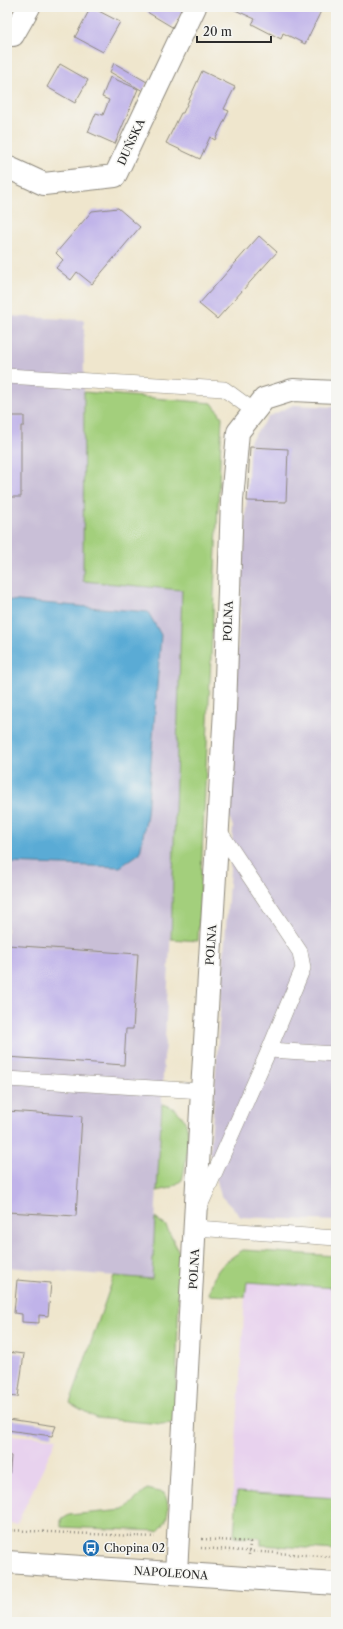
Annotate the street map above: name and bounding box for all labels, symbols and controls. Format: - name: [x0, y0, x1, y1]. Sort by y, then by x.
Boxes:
- scale bar: [197, 18, 271, 44]
- text: 20 m: [203, 24, 232, 39]
- street label: DUŃSKA: [114, 116, 148, 167]
- street label: POLNA: [220, 600, 236, 642]
- street label: POLNA: [203, 923, 219, 966]
- street label: POLNA: [186, 1247, 202, 1290]
- bus stop icon: Chopina 02: [81, 1538, 101, 1558]
- place label: Chopina 02: [104, 1541, 165, 1555]
- street label: NAPOLEONA: [133, 1563, 209, 1583]

